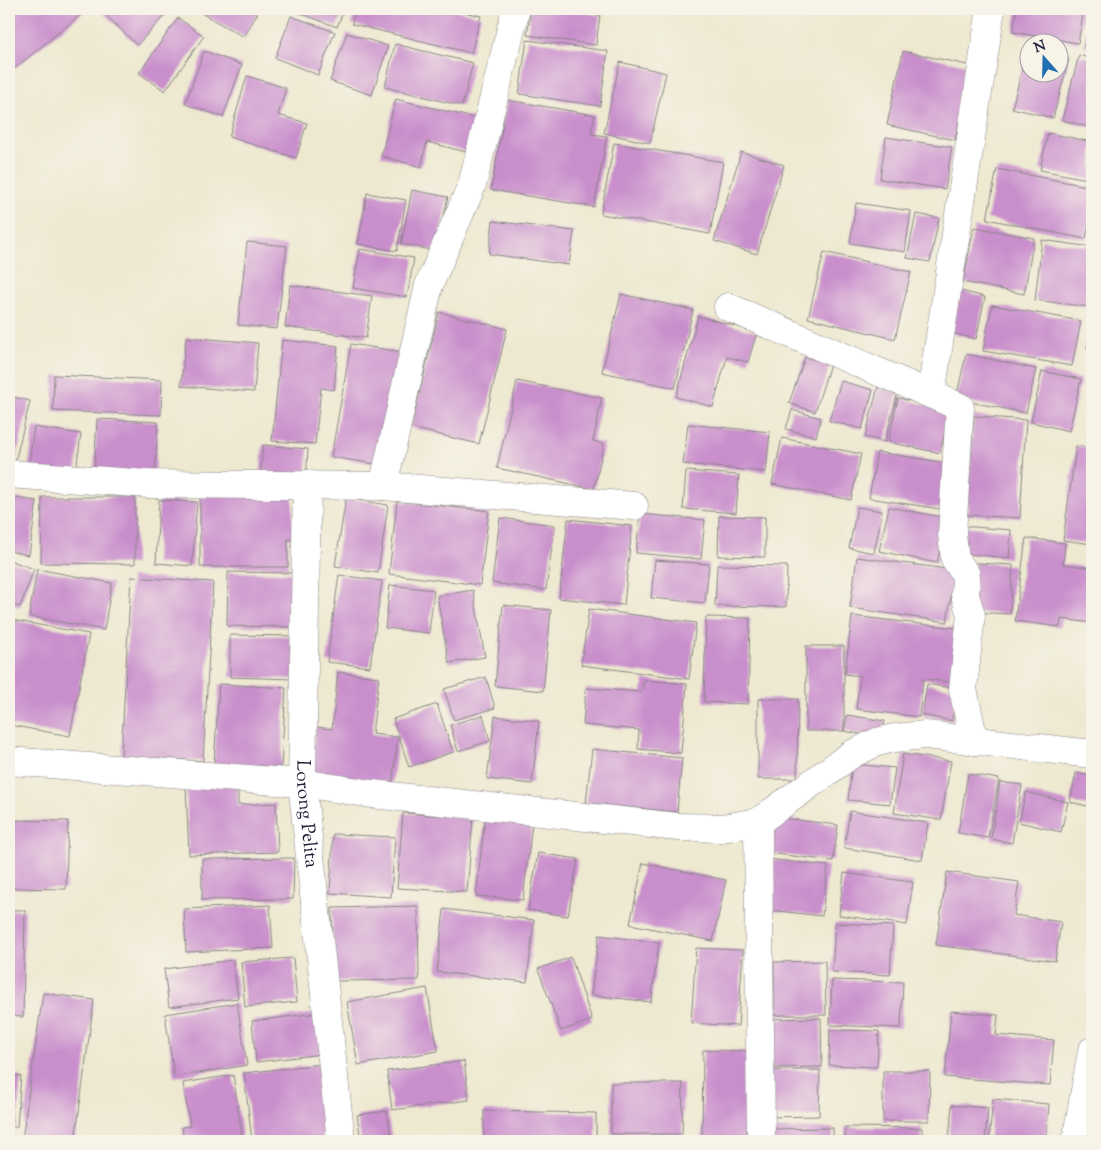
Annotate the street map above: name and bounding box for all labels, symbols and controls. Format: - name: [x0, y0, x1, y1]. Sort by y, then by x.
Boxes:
- north arrow: [1018, 32, 1068, 82]
- text: N: [1032, 36, 1049, 59]
- street label: Lorong Pelita: [288, 760, 325, 869]

